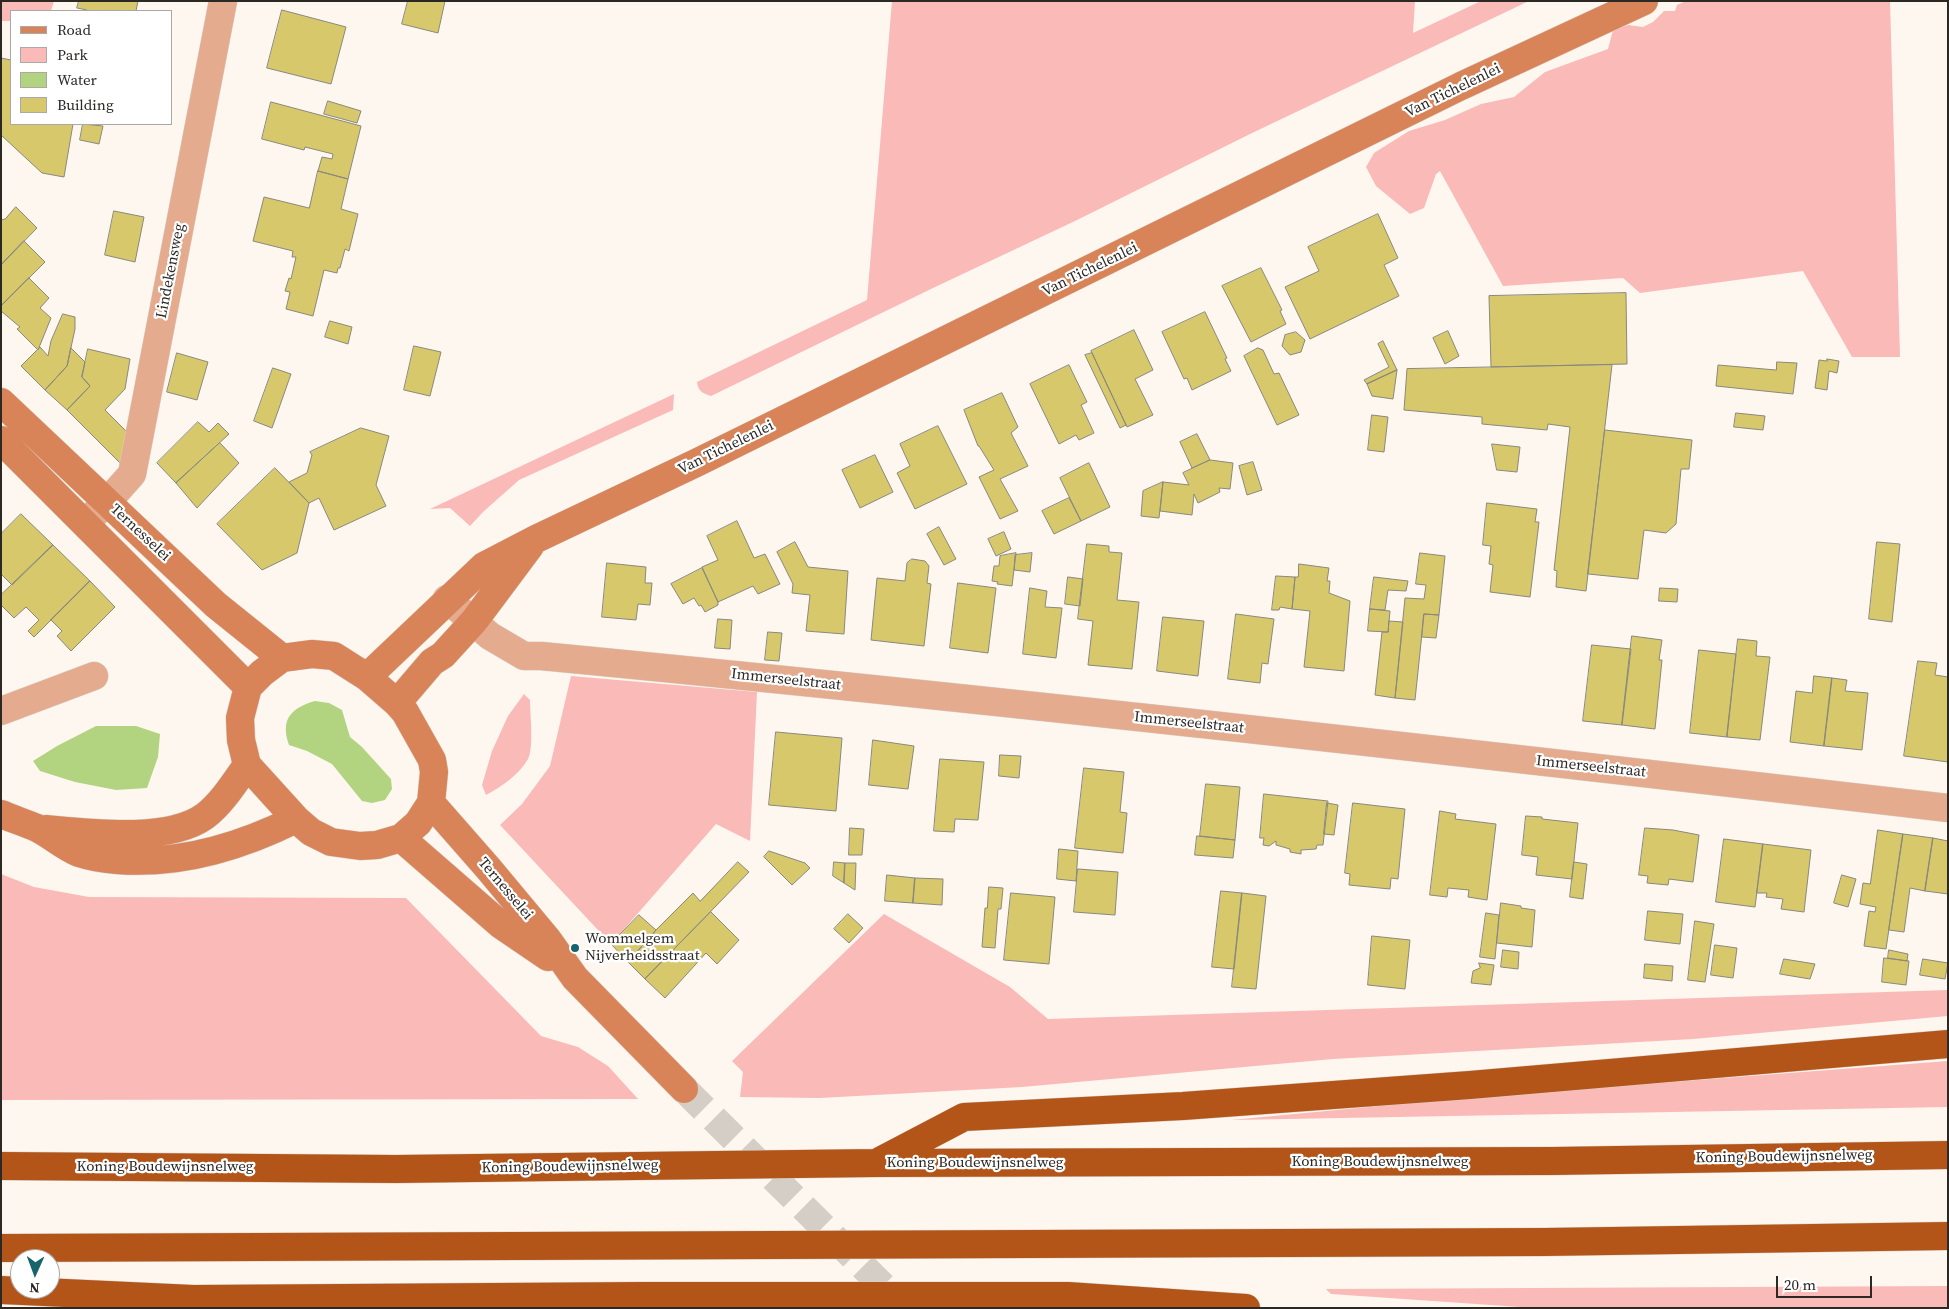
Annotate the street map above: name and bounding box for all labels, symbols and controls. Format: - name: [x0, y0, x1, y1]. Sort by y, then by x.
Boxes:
- legend: [10, 10, 172, 125]
- text: Road: [57, 19, 91, 40]
- text: Park: [57, 44, 88, 65]
- street label: Van Tichelenlei: [1402, 60, 1504, 122]
- text: Water: [57, 69, 97, 90]
- text: Building: [57, 94, 114, 115]
- street label: Lindekensweg: [153, 222, 189, 320]
- street label: Van Tichelenlei: [1039, 239, 1141, 301]
- street label: Van Tichelenlei: [675, 417, 777, 479]
- street label: Ternesselei: [106, 501, 174, 565]
- street label: Immerseelstraat: [730, 665, 842, 695]
- street label: Immerseelstraat: [1133, 708, 1245, 738]
- street label: Immerseelstraat: [1535, 752, 1647, 782]
- street label: Ternesselei: [474, 854, 536, 924]
- place label: Wommelgem Nijverheidsstraat: [585, 930, 700, 965]
- marker: Wommelgem Nijverheidsstraat: [569, 942, 581, 954]
- street label: Koning Boudewijnsnelweg: [1695, 1146, 1873, 1168]
- street label: Koning Boudewijnsnelweg: [1291, 1153, 1469, 1171]
- street label: Koning Boudewijnsnelweg: [886, 1154, 1064, 1172]
- street label: Koning Boudewijnsnelweg: [481, 1156, 659, 1178]
- street label: Koning Boudewijnsnelweg: [76, 1158, 254, 1176]
- north arrow: [10, 1249, 60, 1299]
- scale bar: [1779, 1266, 1875, 1298]
- text: 20 m: [1784, 1274, 1816, 1295]
- text: N: [29, 1278, 40, 1298]

